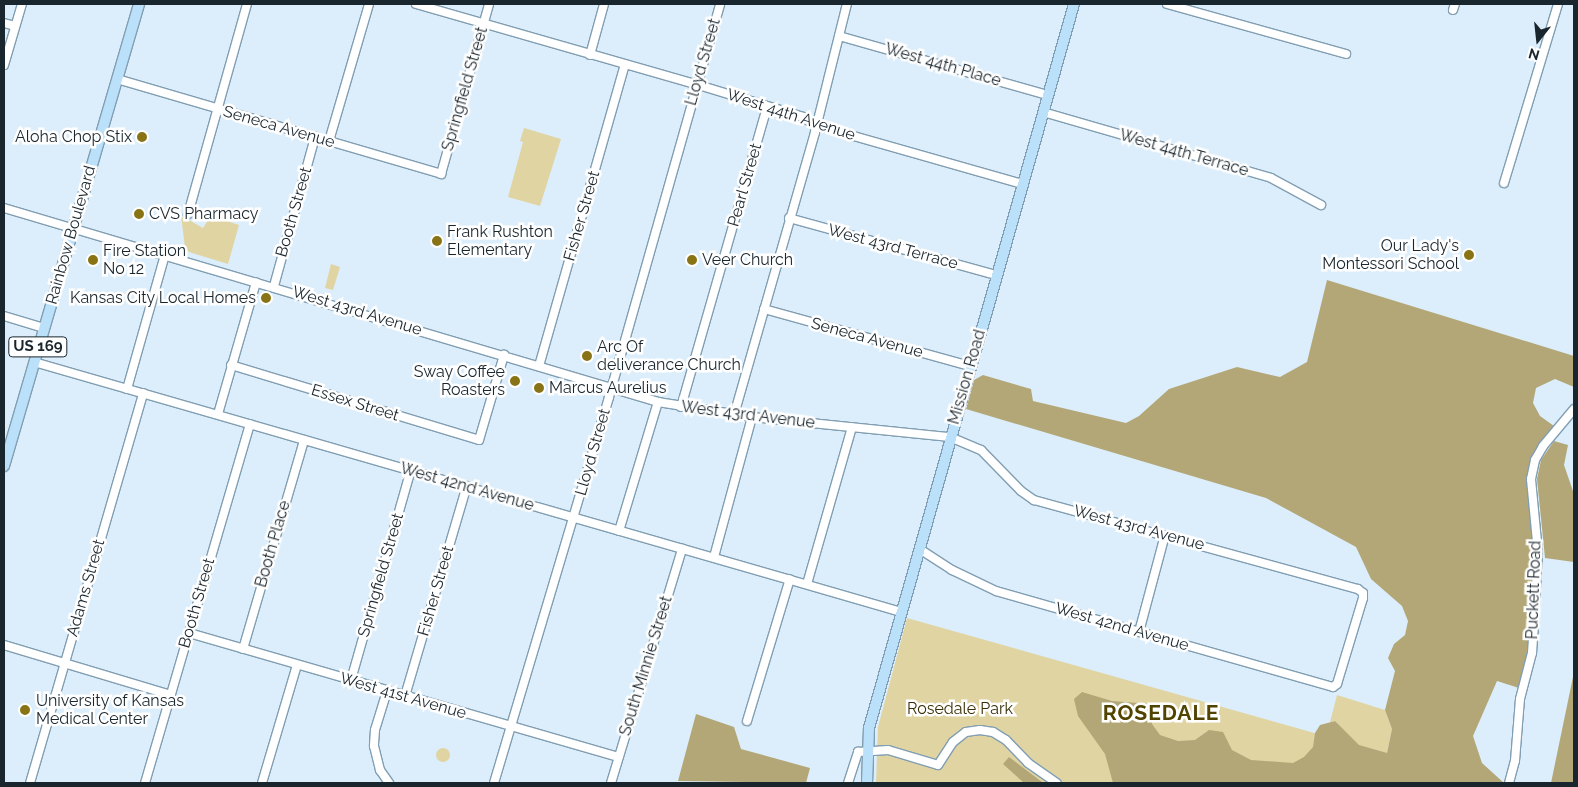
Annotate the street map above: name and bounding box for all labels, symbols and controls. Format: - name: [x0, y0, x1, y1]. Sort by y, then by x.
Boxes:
- north arrow: [1513, 15, 1563, 65]
- street label: Lloyd Street: [681, 16, 725, 108]
- street label: Springfield Street: [438, 25, 492, 153]
- street label: West 44th Place: [883, 39, 1003, 91]
- text: N: [1527, 45, 1541, 64]
- street label: West 44th Avenue: [724, 85, 858, 145]
- street label: Seneca Avenue: [221, 102, 337, 152]
- street label: West 44th Terrace: [1117, 125, 1251, 181]
- place label: Aloha Chop Stix: [15, 127, 132, 147]
- marker: Aloha Chop Stix: [136, 131, 148, 143]
- street label: Pearl Street: [724, 141, 766, 229]
- street label: Rainbow Boulevard: [42, 163, 100, 307]
- street label: Booth Street: [272, 165, 316, 259]
- street label: Fisher Street: [560, 168, 604, 264]
- place label: CVS Pharmacy: [149, 204, 259, 224]
- marker: CVS Pharmacy: [133, 208, 145, 220]
- street label: West 43rd Terrace: [826, 220, 960, 274]
- place label: Frank Rushton Elementary: [447, 222, 553, 260]
- marker: Frank Rushton Elementary: [431, 235, 443, 247]
- place label: Our Lady's Montessori School: [1322, 236, 1459, 274]
- place label: Fire Station No 12: [103, 241, 186, 279]
- marker: Our Lady's Montessori School: [1463, 249, 1475, 261]
- place label: Veer Church: [702, 250, 794, 270]
- marker: Fire Station No 12: [87, 254, 99, 266]
- marker: Veer Church: [686, 254, 698, 266]
- street label: West 43rd Avenue: [290, 282, 424, 340]
- place label: Kansas City Local Homes: [69, 288, 256, 308]
- marker: Kansas City Local Homes: [260, 292, 272, 304]
- street label: Seneca Avenue: [809, 314, 925, 362]
- street label: Mission Road: [944, 327, 990, 427]
- road number: US 169: [8, 334, 68, 360]
- place label: Arc Of deliverance Church: [597, 337, 741, 375]
- marker: Arc Of deliverance Church: [581, 350, 593, 362]
- place label: Sway Coffee Roasters: [413, 362, 505, 400]
- marker: Sway Coffee Roasters: [509, 375, 521, 387]
- place label: Marcus Aurelius: [549, 378, 667, 398]
- street label: Essex Street: [309, 381, 401, 425]
- marker: Marcus Aurelius: [533, 382, 545, 394]
- street label: West 43rd Avenue: [680, 397, 816, 433]
- street label: Lloyd Street: [571, 406, 615, 498]
- street label: West 42nd Avenue: [398, 459, 536, 515]
- street label: Booth Place: [251, 498, 295, 590]
- street label: West 43rd Avenue: [1071, 501, 1207, 555]
- street label: Springfield Street: [354, 511, 408, 639]
- street label: Adams Street: [63, 537, 109, 639]
- street label: Puckett Road: [1523, 540, 1545, 640]
- street label: Fisher Street: [414, 543, 458, 639]
- street label: Booth Street: [175, 556, 219, 650]
- street label: South Minnie Street: [616, 594, 676, 738]
- street label: West 42nd Avenue: [1053, 599, 1191, 655]
- street label: West 41st Avenue: [337, 669, 469, 723]
- place label: University of Kansas Medical Center: [36, 691, 185, 729]
- park label: Rosedale Park: [907, 699, 1013, 719]
- district label: ROSEDALE: [1102, 700, 1220, 726]
- marker: University of Kansas Medical Center: [18, 703, 32, 717]

